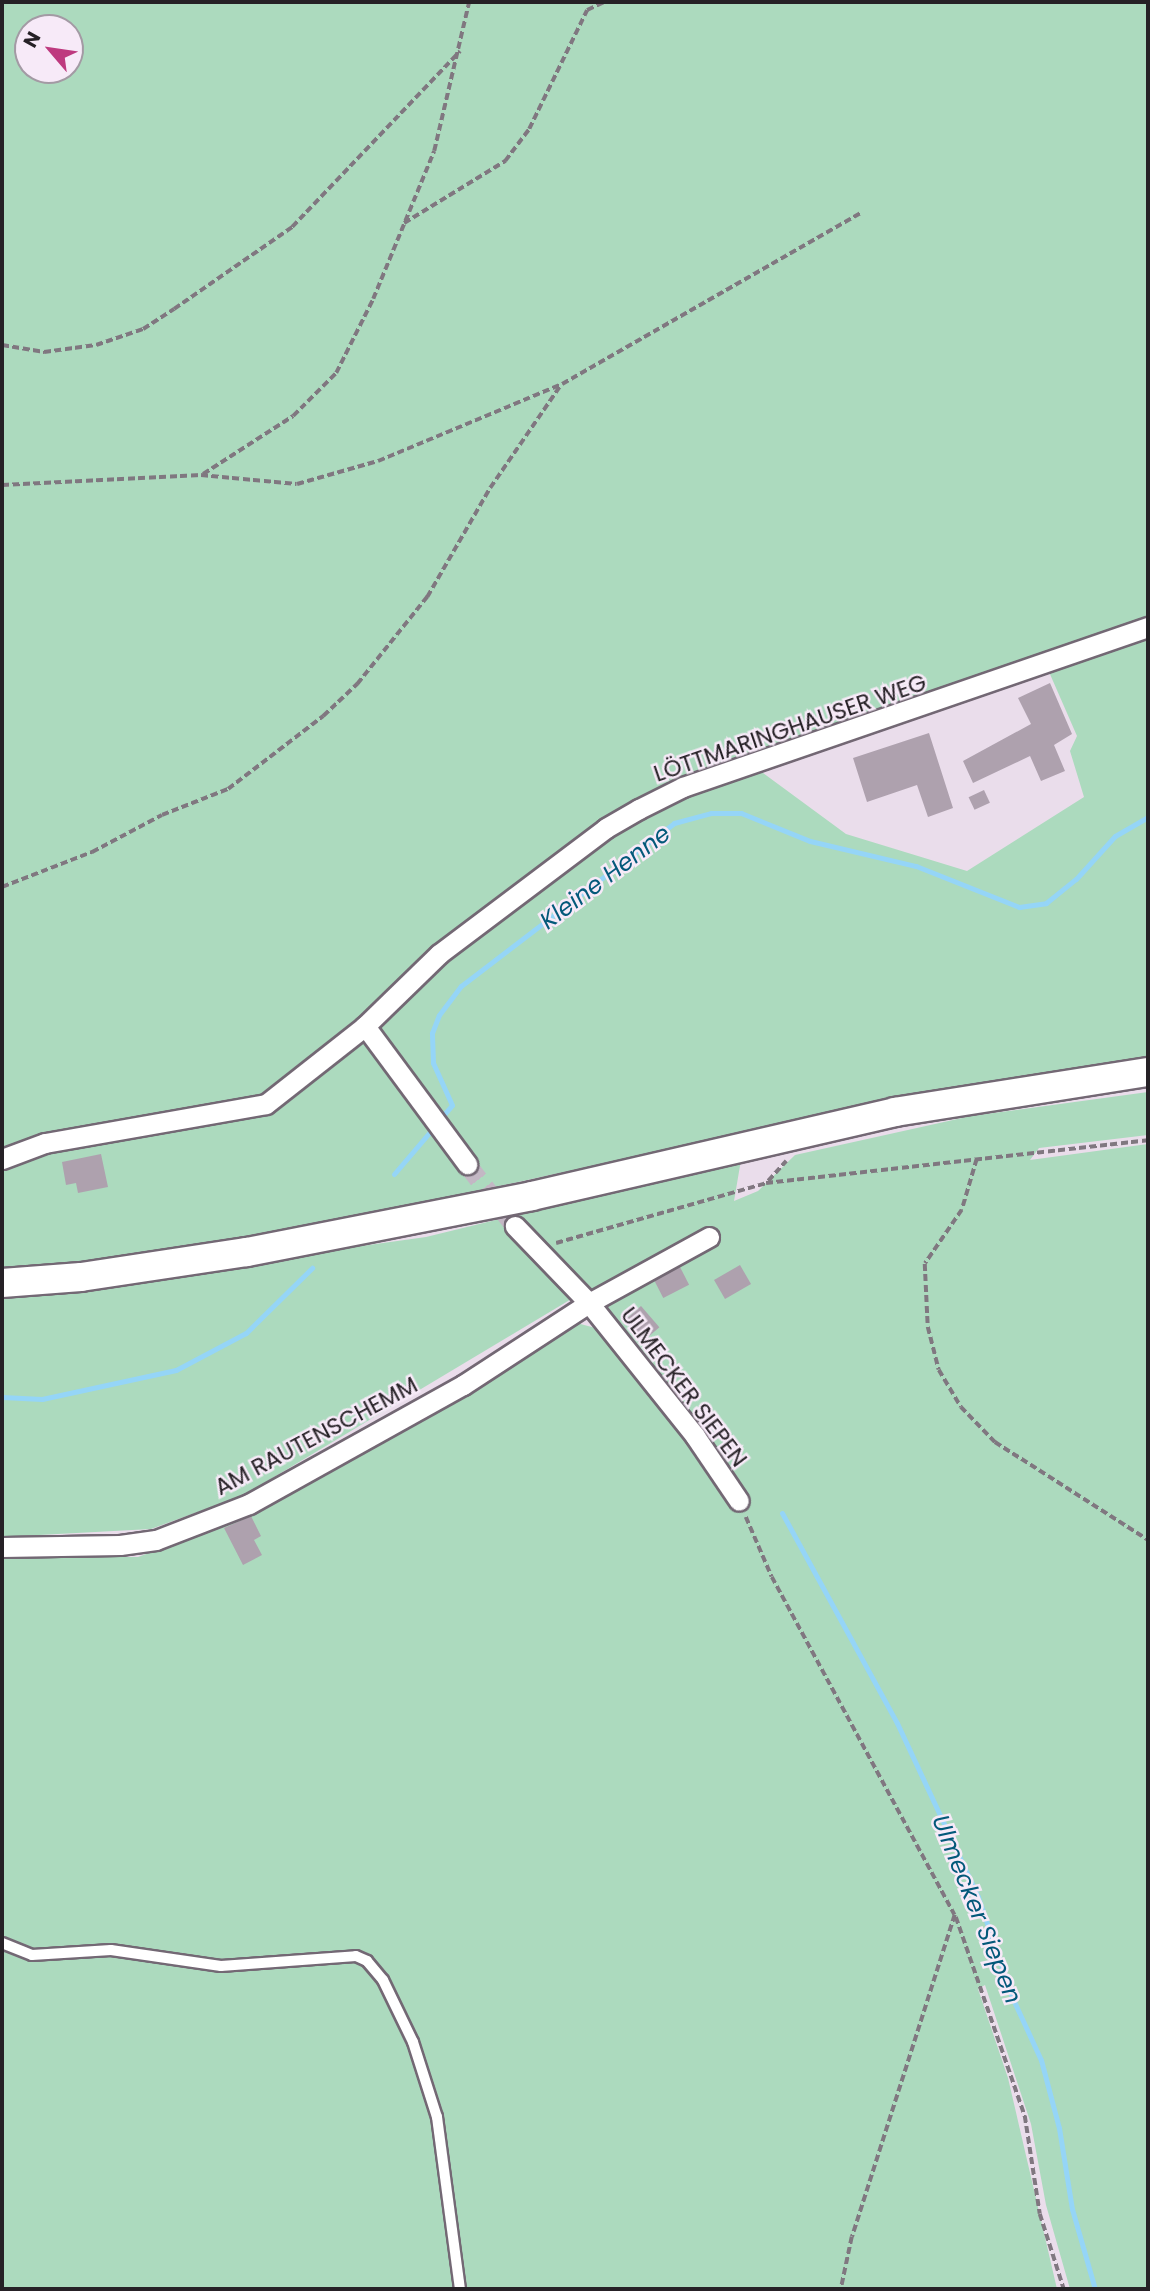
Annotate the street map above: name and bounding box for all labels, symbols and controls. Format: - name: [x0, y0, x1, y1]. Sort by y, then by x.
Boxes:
- north arrow: [14, 14, 84, 84]
- text: N: [17, 27, 47, 52]
- street label: LÖTTMARINGHAUSER WEG: [650, 668, 930, 788]
- water label: Kleine Henne: [534, 819, 676, 935]
- street label: ULMECKER SIEPEN: [615, 1302, 753, 1472]
- street label: AM RAUTENSCHEMM: [210, 1371, 422, 1501]
- water label: Ulmecker Siepen: [926, 1811, 1028, 2007]

